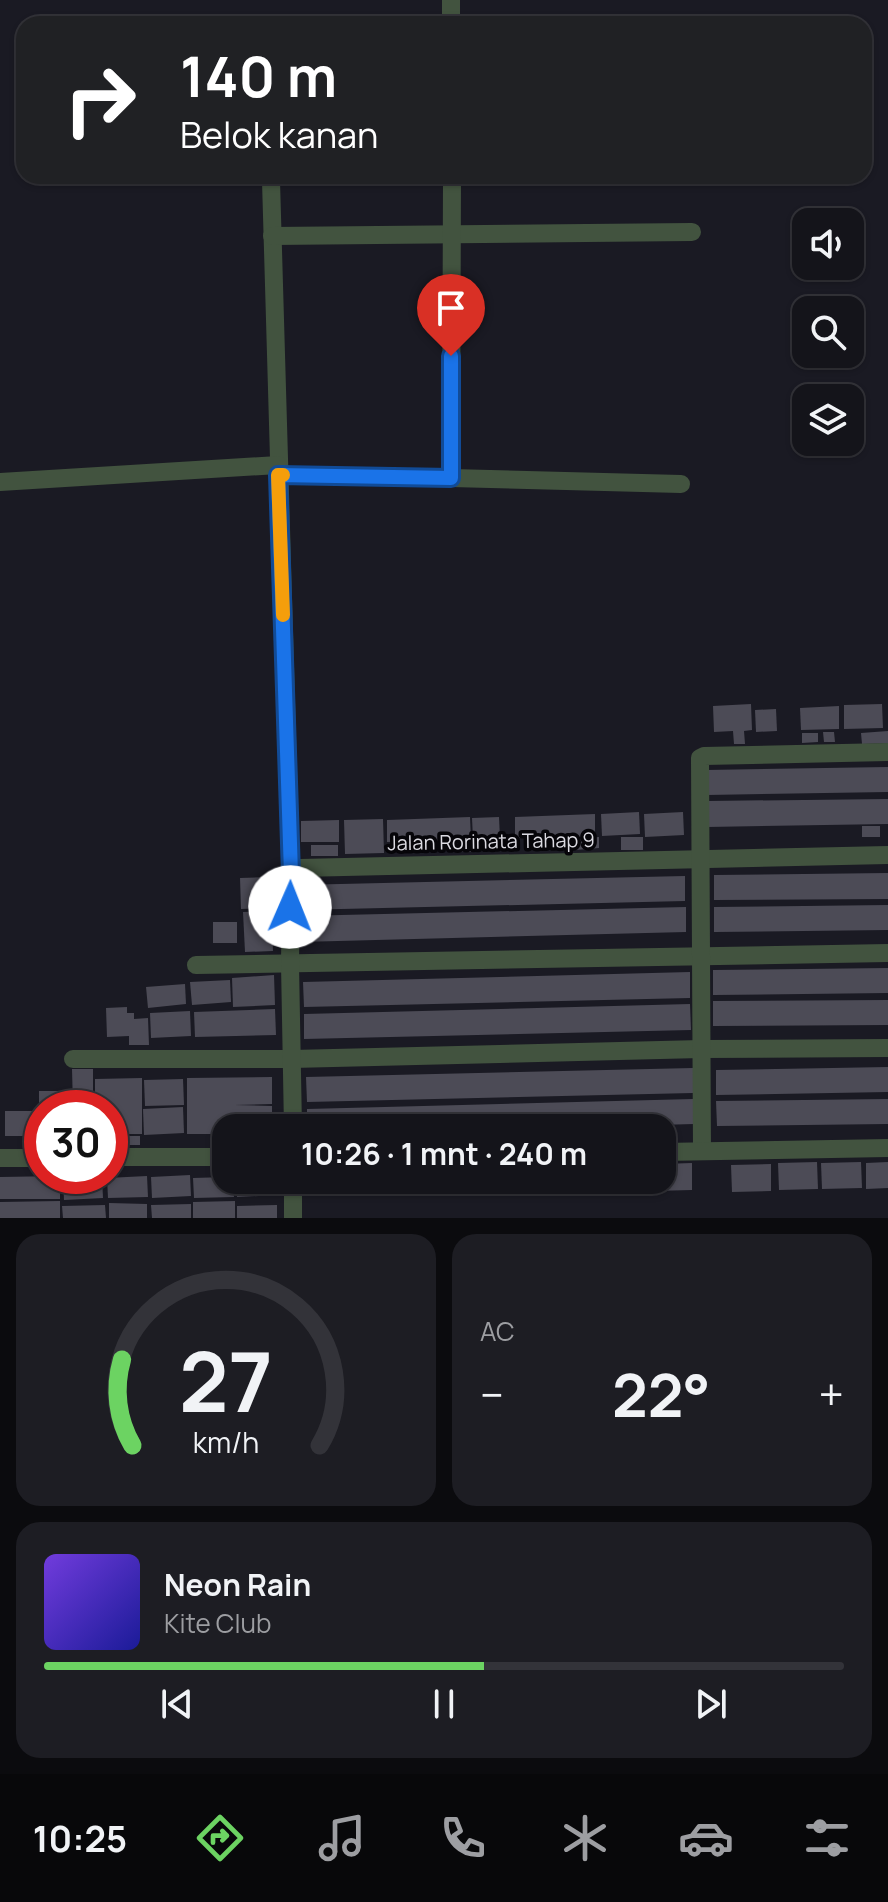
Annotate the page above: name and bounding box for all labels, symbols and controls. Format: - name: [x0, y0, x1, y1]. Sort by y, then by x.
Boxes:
- text: 140 m: [180, 37, 337, 114]
- icon: right: [48, 48, 152, 152]
- text: Belok kanan: [180, 110, 379, 159]
- map controls: [792, 208, 864, 456]
- button: sound: [792, 208, 864, 280]
- pin: [417, 274, 485, 356]
- icon: arrive: [429, 286, 473, 330]
- button: search: [792, 296, 864, 368]
- button: layers: [792, 384, 864, 456]
- street label: Jalan Rorinata Tahap 9: [387, 826, 595, 856]
- position arrow: [248, 865, 332, 949]
- speed limit sign: 30: [24, 1090, 128, 1194]
- text: 10:26 · 1 mnt · 240 m: [301, 1133, 587, 1174]
- text: AC: [480, 1313, 515, 1349]
- text: 27: [179, 1323, 273, 1437]
- text: 22°: [612, 1353, 710, 1435]
- text: −: [480, 1364, 504, 1424]
- text: +: [819, 1364, 844, 1424]
- text: km/h: [193, 1423, 259, 1462]
- text: Neon Rain: [164, 1564, 311, 1605]
- text: Kite Club: [164, 1605, 271, 1641]
- icon: previous: [155, 1682, 199, 1726]
- icon: pause: [422, 1682, 466, 1726]
- icon: next: [689, 1682, 733, 1726]
- icon: directions: [192, 1810, 248, 1866]
- icon: music: [314, 1810, 370, 1866]
- icon: phone: [435, 1810, 491, 1866]
- icon: climate: [557, 1810, 613, 1866]
- icon: car: [678, 1810, 734, 1866]
- icon: filters: [799, 1810, 855, 1866]
- text: 10:25: [33, 1814, 127, 1863]

